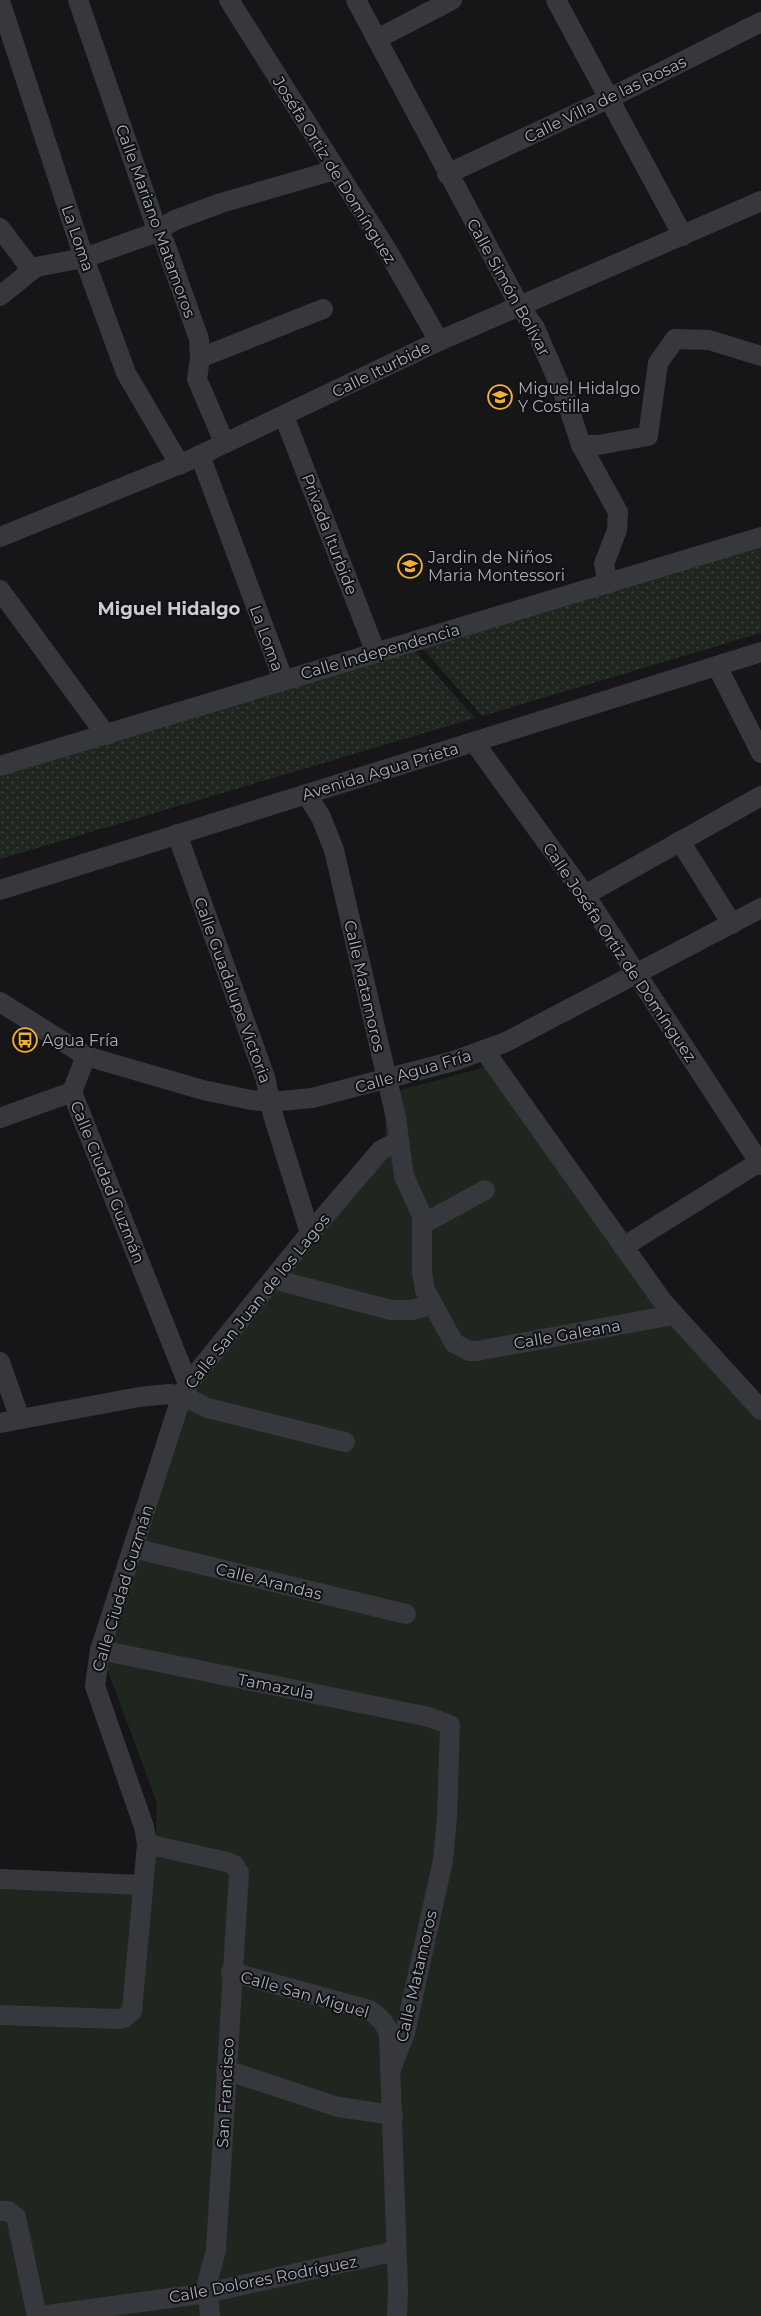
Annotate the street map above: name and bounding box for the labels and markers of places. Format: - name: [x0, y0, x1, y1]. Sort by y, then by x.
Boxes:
- place label: Miguel Hidalgo Y Costilla: [518, 379, 640, 416]
- school or university icon: Miguel Hidalgo Y Costilla: [487, 384, 513, 410]
- place label: Jardin de Niños Maria Montessori: [427, 548, 565, 585]
- school or university icon: Jardin de Niños Maria Montessori: [397, 553, 423, 579]
- bus stop icon: Agua Fría: [12, 1027, 38, 1053]
- place label: Agua Fría: [42, 1031, 119, 1050]

